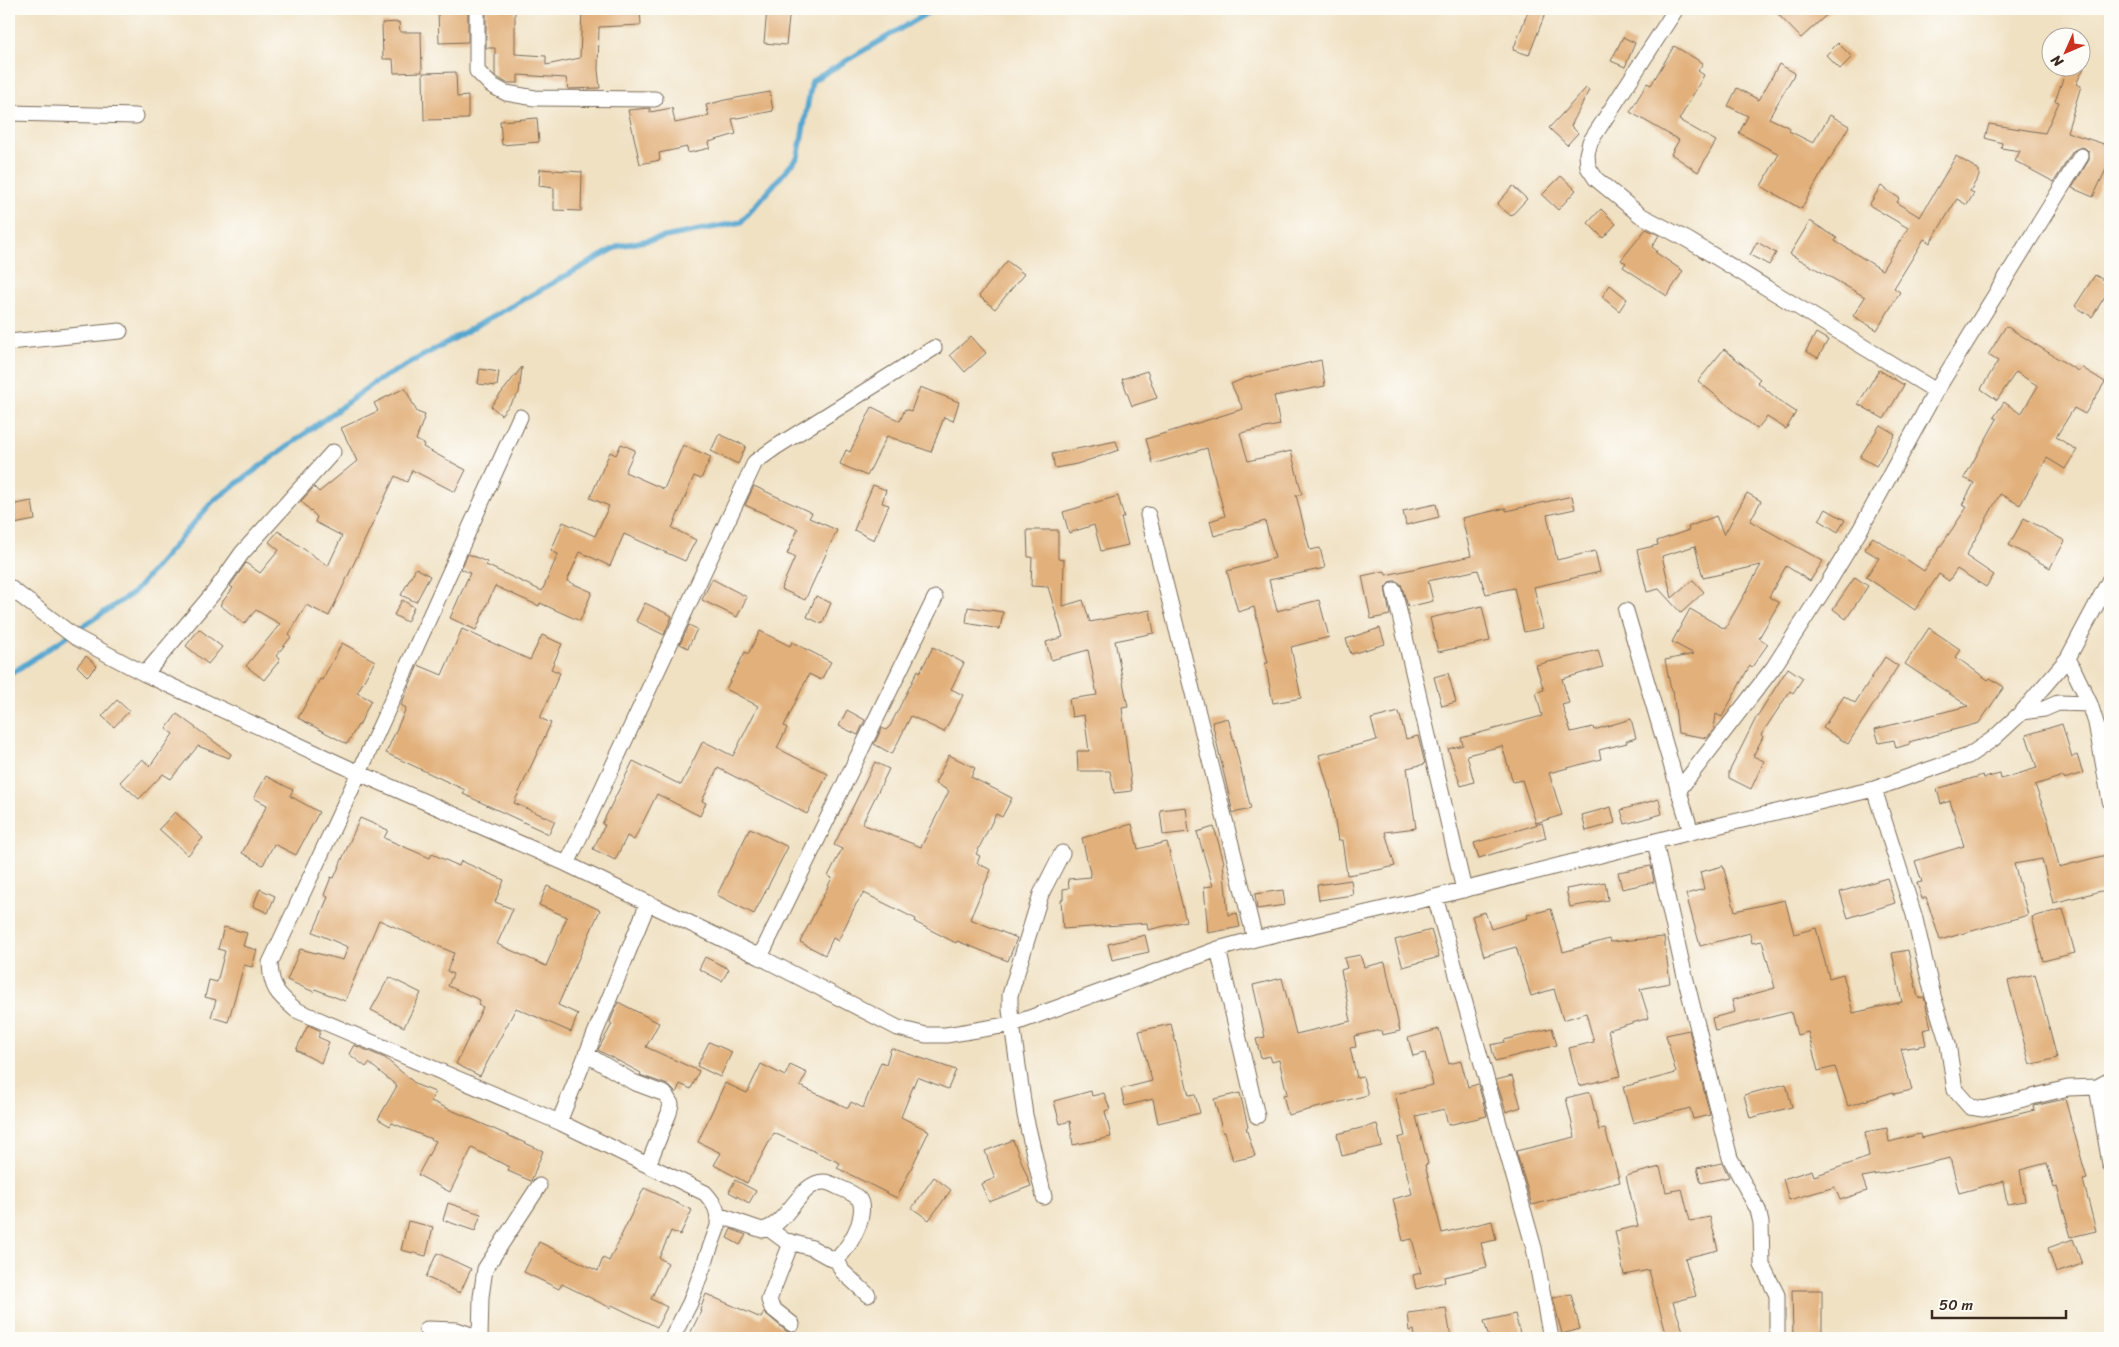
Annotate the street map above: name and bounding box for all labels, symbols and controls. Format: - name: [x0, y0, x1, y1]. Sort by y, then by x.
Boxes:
- north arrow: [2042, 28, 2092, 78]
- text: N: [2045, 48, 2070, 74]
- scale bar: [1932, 1287, 2065, 1319]
- text: 50 m: [1939, 1292, 1974, 1318]

